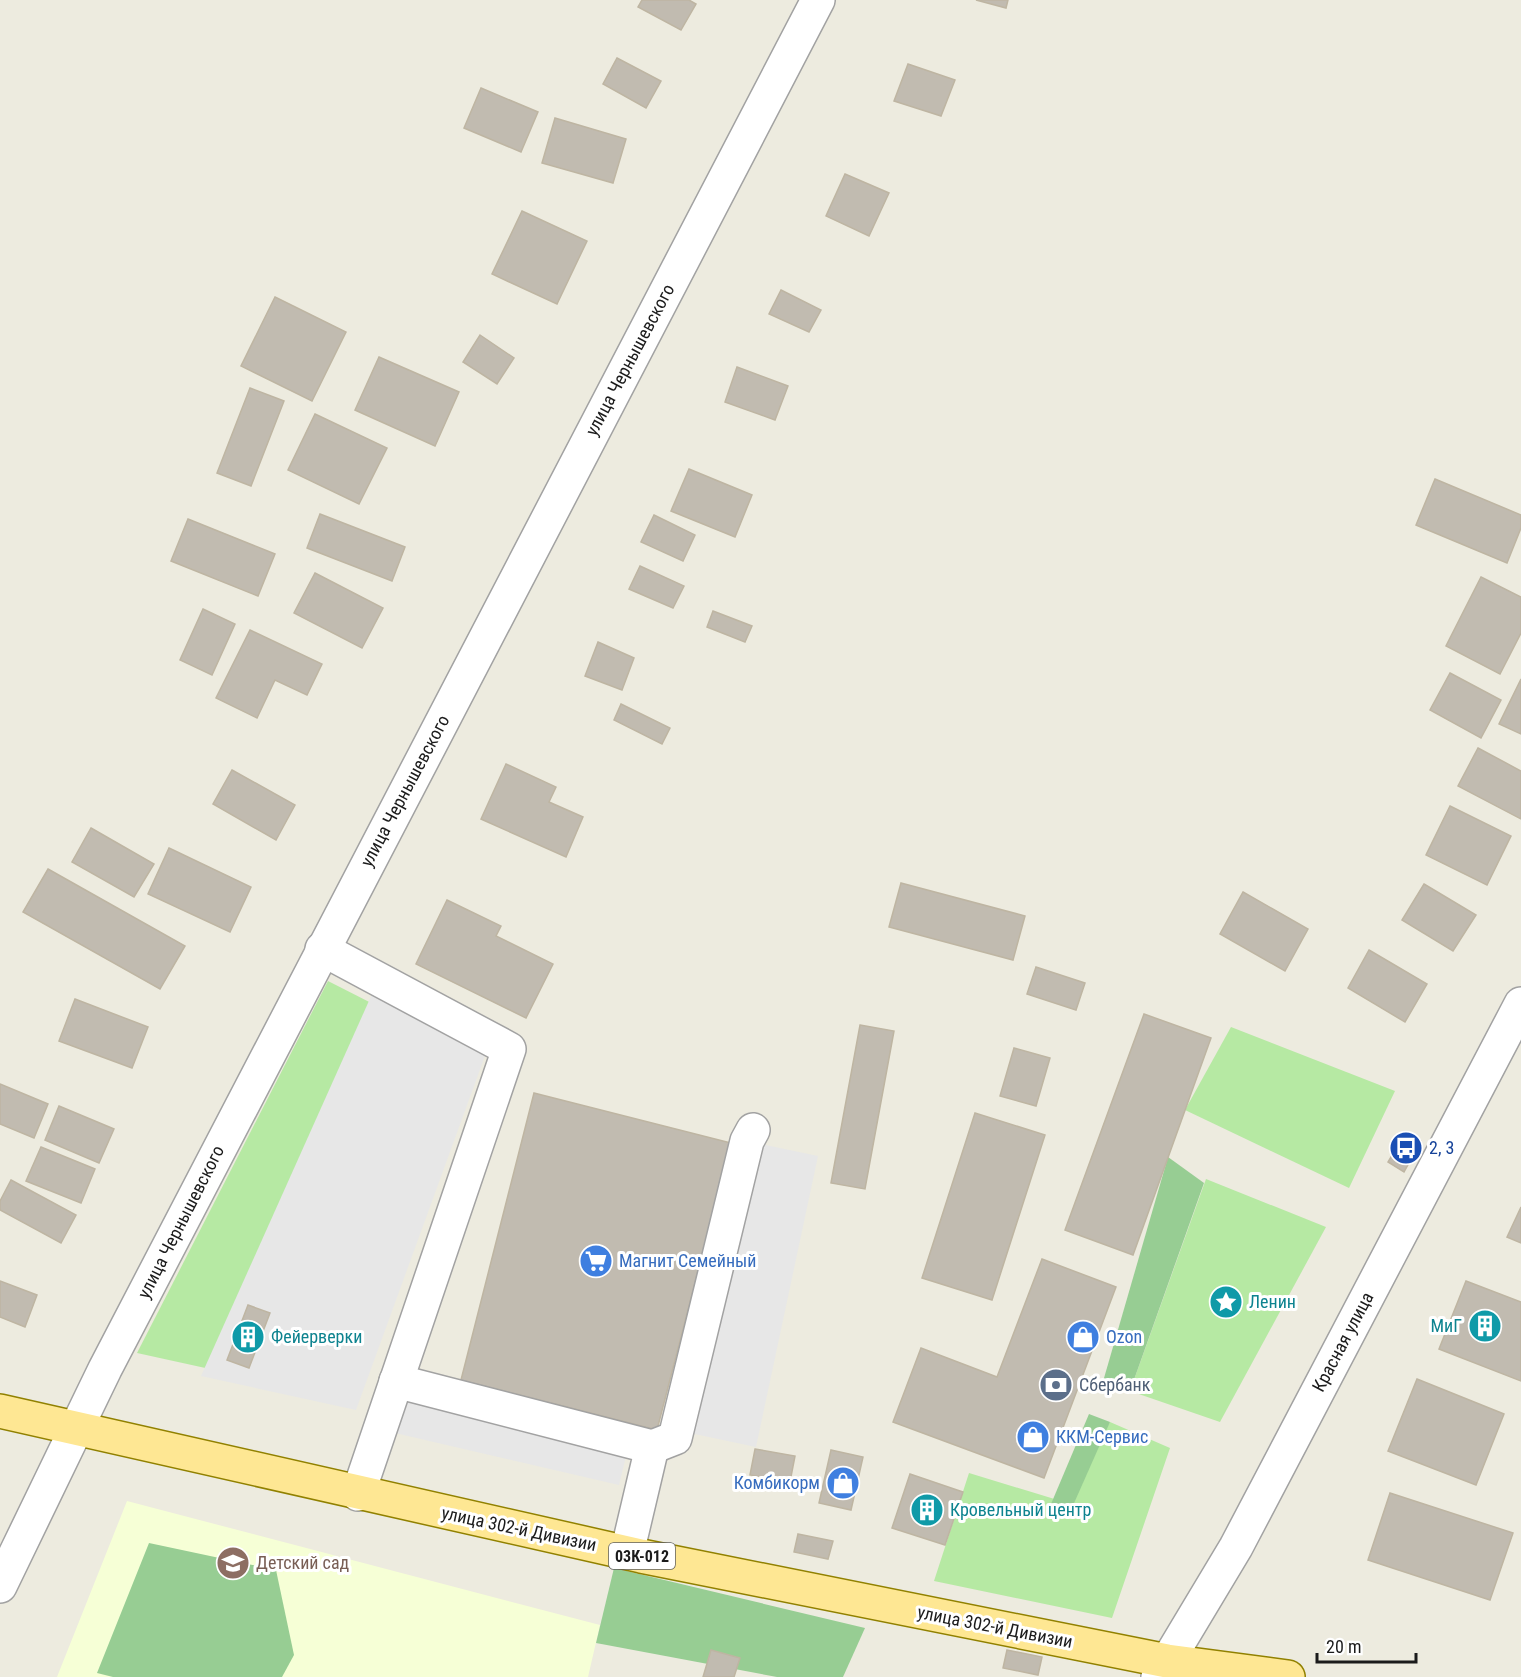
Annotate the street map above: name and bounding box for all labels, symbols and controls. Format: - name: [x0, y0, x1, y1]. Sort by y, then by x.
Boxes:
- street label: улица Чернышевского: [581, 280, 678, 439]
- street label: улица Чернышевского: [356, 711, 453, 870]
- bus stop icon: 2, 3: [1388, 1130, 1424, 1166]
- place label: 2, 3: [1429, 1137, 1454, 1158]
- street label: улица Чернышевского: [133, 1142, 228, 1302]
- supermarket icon: Магнит Семейный: [578, 1243, 614, 1279]
- place label: Магнит Семейный: [619, 1250, 756, 1271]
- place icon: Ленин: [1208, 1284, 1244, 1320]
- street label: Красная улица: [1307, 1288, 1378, 1395]
- place label: Ленин: [1249, 1291, 1296, 1312]
- building icon: МиГ: [1467, 1308, 1503, 1344]
- place label: МиГ: [1430, 1315, 1462, 1336]
- building icon: Фейерверки: [230, 1319, 266, 1355]
- shop icon: Ozon: [1065, 1319, 1101, 1355]
- place label: Фейерверки: [271, 1326, 362, 1347]
- place label: Ozon: [1106, 1326, 1142, 1347]
- bank icon: Сбербанк: [1038, 1367, 1074, 1403]
- place label: Сбербанк: [1079, 1374, 1151, 1395]
- shop icon: ККМ-Сервис: [1015, 1419, 1051, 1455]
- place label: ККМ-Сервис: [1056, 1426, 1148, 1447]
- shop icon: Комбикорм: [825, 1465, 861, 1501]
- place label: Комбикорм: [734, 1472, 820, 1493]
- building icon: Кровельный центр: [909, 1492, 945, 1528]
- place label: Кровельный центр: [950, 1499, 1091, 1520]
- street label: улица 302-й Дивизии: [440, 1502, 598, 1555]
- road number: 03К-012: [609, 1543, 675, 1569]
- school or university icon: Детский сад: [215, 1545, 251, 1581]
- place label: Детский сад: [256, 1552, 350, 1573]
- street label: улица 302-й Дивизии: [916, 1601, 1075, 1652]
- scale bar: [1317, 1626, 1416, 1664]
- text: 20 m: [1326, 1636, 1361, 1657]

